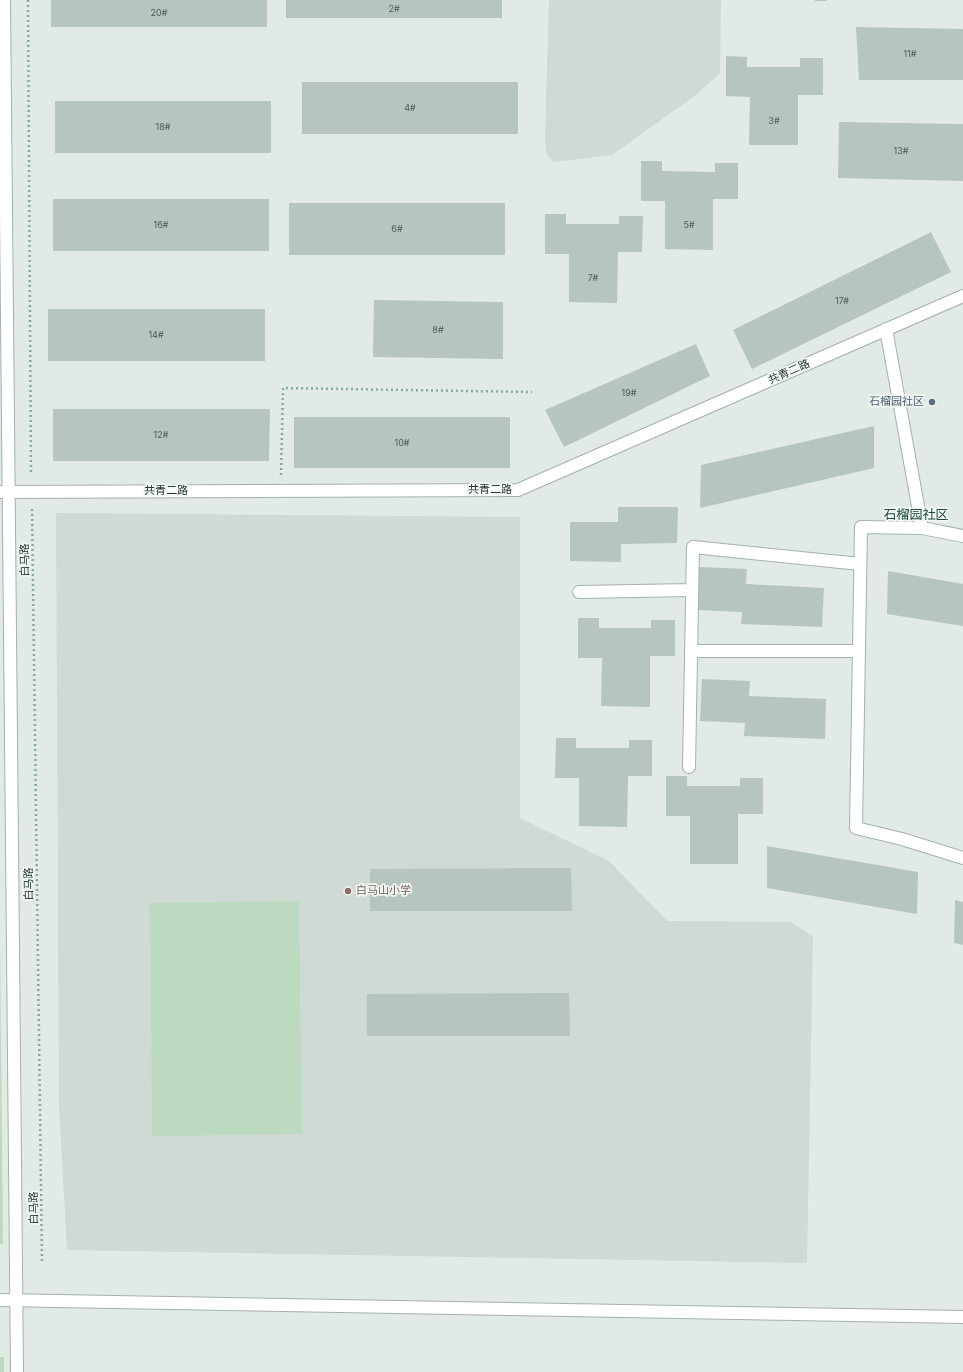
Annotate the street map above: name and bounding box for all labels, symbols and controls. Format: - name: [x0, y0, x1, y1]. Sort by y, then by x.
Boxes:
- house number: 2#: [388, 4, 400, 14]
- house number: 20#: [151, 8, 167, 18]
- house number: 11#: [903, 49, 917, 59]
- house number: 4#: [404, 103, 416, 113]
- house number: 3#: [768, 116, 780, 126]
- house number: 18#: [156, 122, 170, 132]
- house number: 13#: [894, 146, 908, 156]
- house number: 16#: [154, 220, 168, 230]
- house number: 5#: [683, 220, 695, 230]
- house number: 6#: [391, 224, 403, 234]
- house number: 7#: [588, 273, 598, 283]
- house number: 17#: [835, 296, 849, 306]
- house number: 8#: [432, 325, 444, 335]
- house number: 14#: [148, 330, 164, 340]
- street label: 共青二路: [766, 357, 812, 387]
- house number: 19#: [622, 388, 636, 398]
- place label: 石榴园社区: [869, 395, 924, 409]
- marker: 石榴园社区: [927, 397, 937, 407]
- house number: 12#: [154, 430, 168, 440]
- house number: 10#: [394, 438, 410, 448]
- street label: 共青二路: [468, 483, 512, 497]
- street label: 共青二路: [144, 484, 188, 498]
- district label: 石榴园社区: [884, 507, 948, 523]
- street label: 白马路: [18, 543, 32, 577]
- street label: 白马路: [22, 867, 36, 901]
- place label: 白马山小学: [356, 884, 411, 898]
- marker: 白马山小学: [343, 886, 353, 896]
- street label: 白马路: [27, 1191, 41, 1225]

